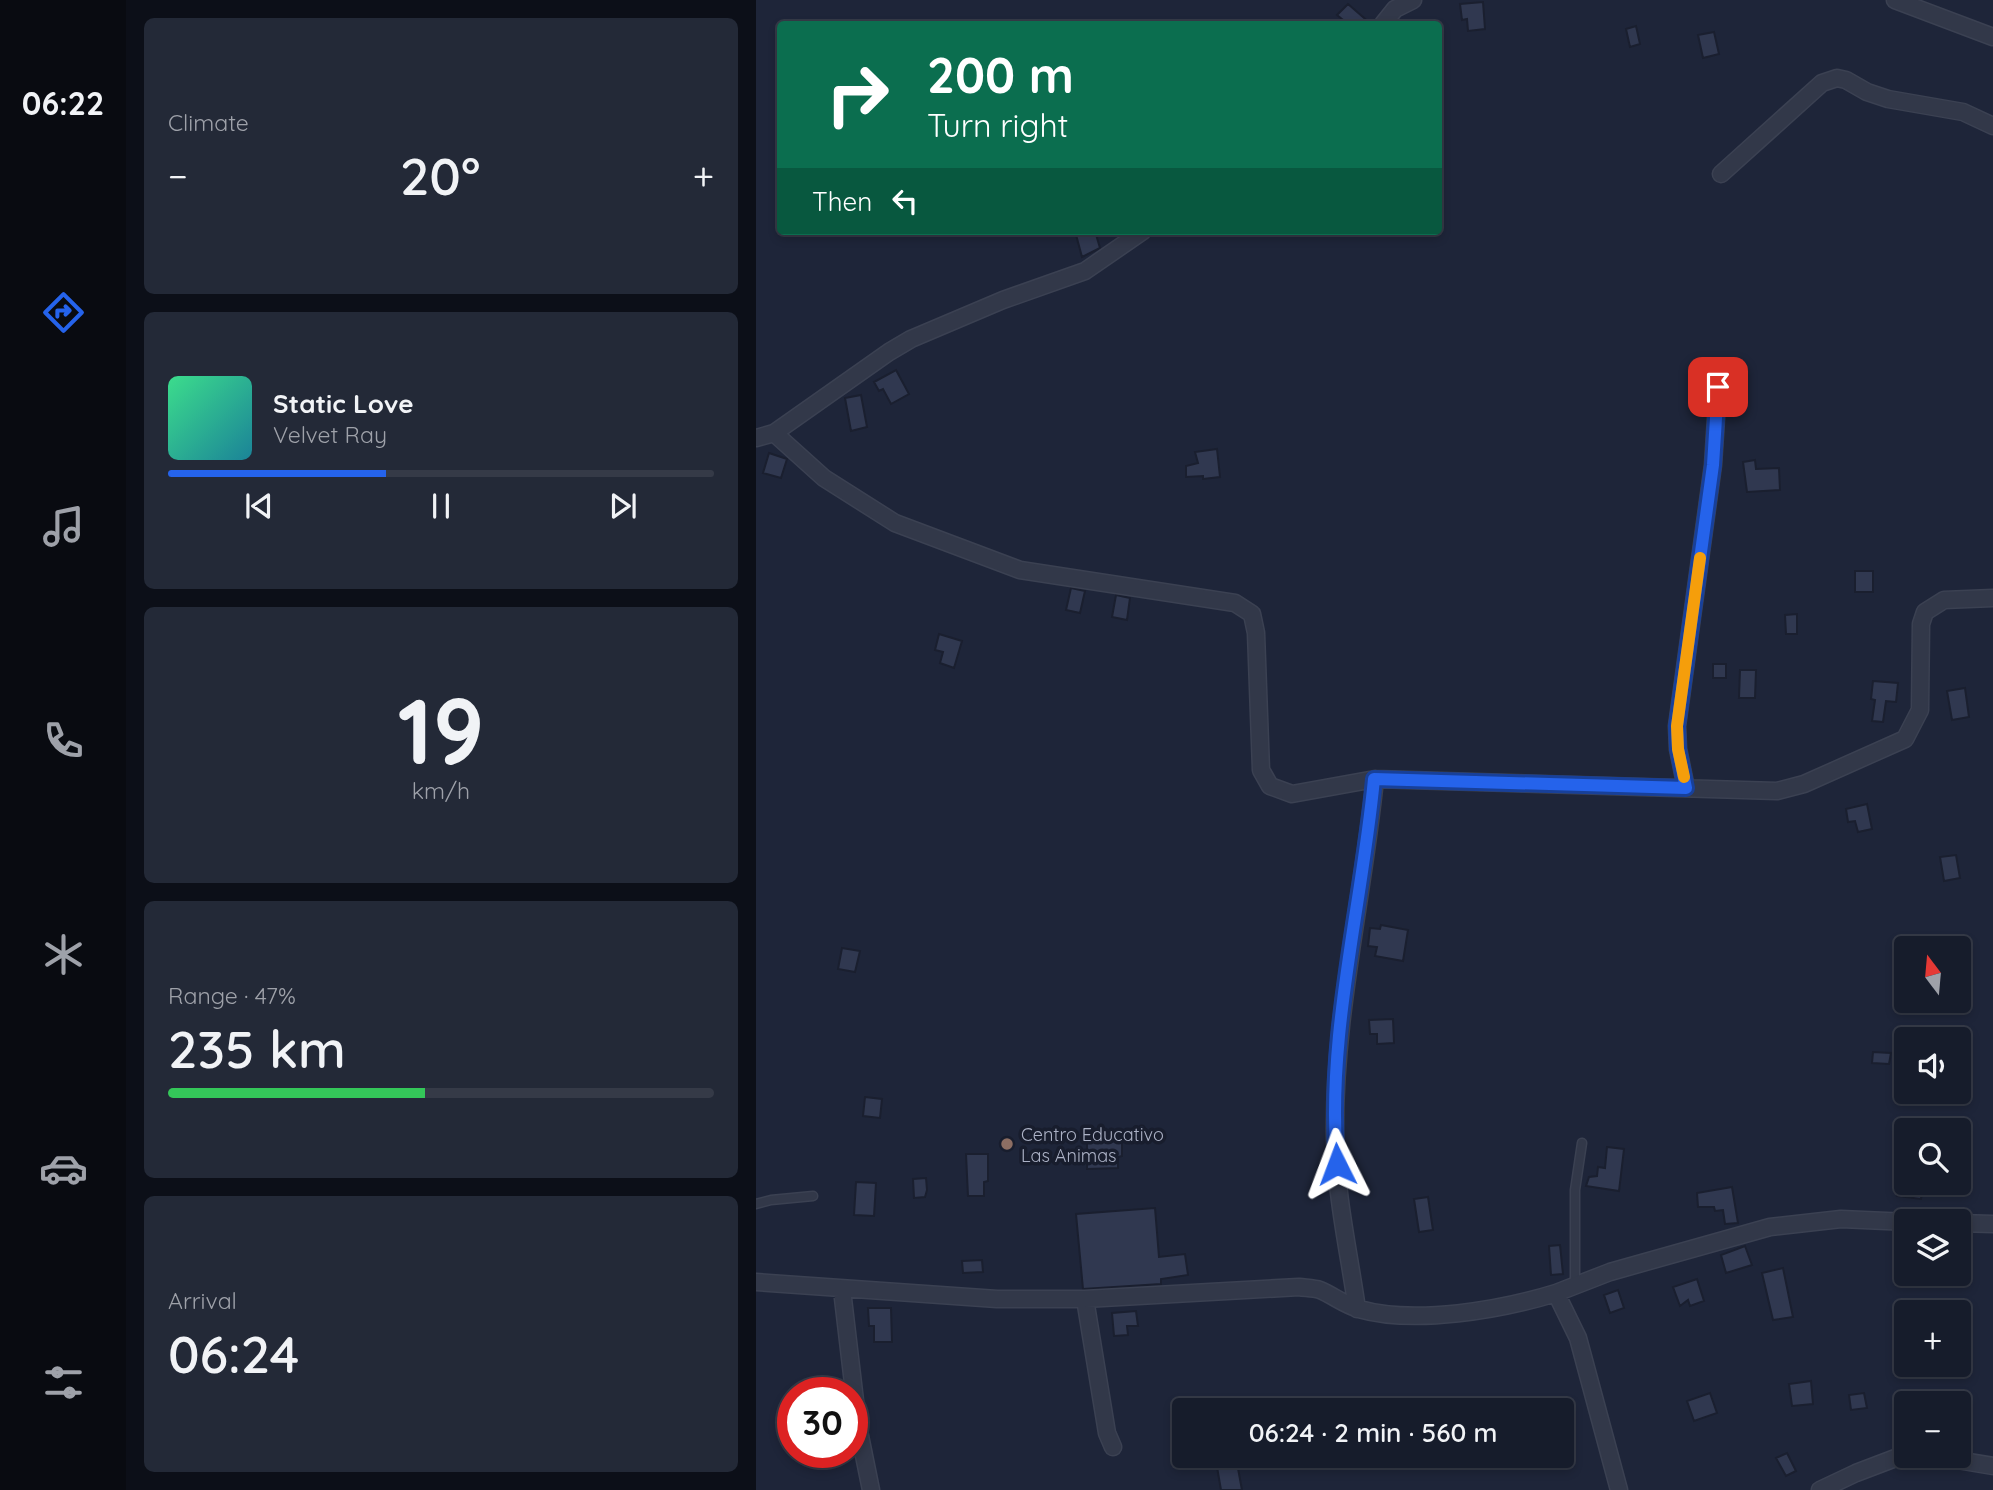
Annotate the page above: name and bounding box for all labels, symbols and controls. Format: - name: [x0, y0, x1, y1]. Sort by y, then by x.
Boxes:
- text: 200 m: [927, 44, 1074, 105]
- icon: right: [812, 49, 903, 140]
- text: 06:22: [22, 83, 104, 123]
- text: Turn right: [927, 105, 1068, 145]
- text: Climate: [168, 108, 249, 137]
- text: 20°: [400, 143, 480, 208]
- text: −: [168, 152, 188, 200]
- text: +: [693, 152, 714, 200]
- icon: left: [886, 182, 924, 220]
- text: Then: [812, 185, 872, 218]
- icon: directions: [39, 288, 88, 337]
- pin: [1688, 357, 1748, 417]
- icon: arrive: [1699, 368, 1737, 406]
- text: Static Love: [273, 387, 414, 420]
- text: Velvet Ray: [273, 420, 387, 449]
- icon: previous: [240, 487, 278, 525]
- icon: pause: [422, 487, 460, 525]
- icon: next: [604, 487, 642, 525]
- icon: music: [39, 502, 88, 551]
- text: 19: [397, 673, 485, 787]
- icon: phone: [39, 716, 88, 765]
- text: km/h: [412, 776, 470, 805]
- icon: climate: [39, 930, 88, 979]
- north arrow: [1894, 936, 1970, 1013]
- map controls: [1894, 936, 1971, 1468]
- text: Range · 47%: [168, 981, 296, 1010]
- text: 235 km: [168, 1016, 346, 1081]
- button: sound: [1894, 1027, 1971, 1104]
- button: search: [1894, 1118, 1971, 1195]
- place label: Centro Educativo Las Animas: [1021, 1123, 1164, 1167]
- position arrow: [1300, 1127, 1374, 1201]
- marker: Centro Educativo Las Animas: [999, 1136, 1015, 1152]
- icon: car: [39, 1144, 88, 1193]
- button: layers: [1894, 1209, 1971, 1286]
- text: Arrival: [168, 1286, 237, 1315]
- button: +: [1894, 1300, 1971, 1377]
- text: 06:24: [168, 1321, 299, 1386]
- icon: filters: [39, 1358, 88, 1407]
- speed limit sign: 30: [777, 1377, 868, 1468]
- button: −: [1894, 1391, 1971, 1468]
- text: 06:24 · 2 min · 560 m: [1249, 1416, 1497, 1449]

